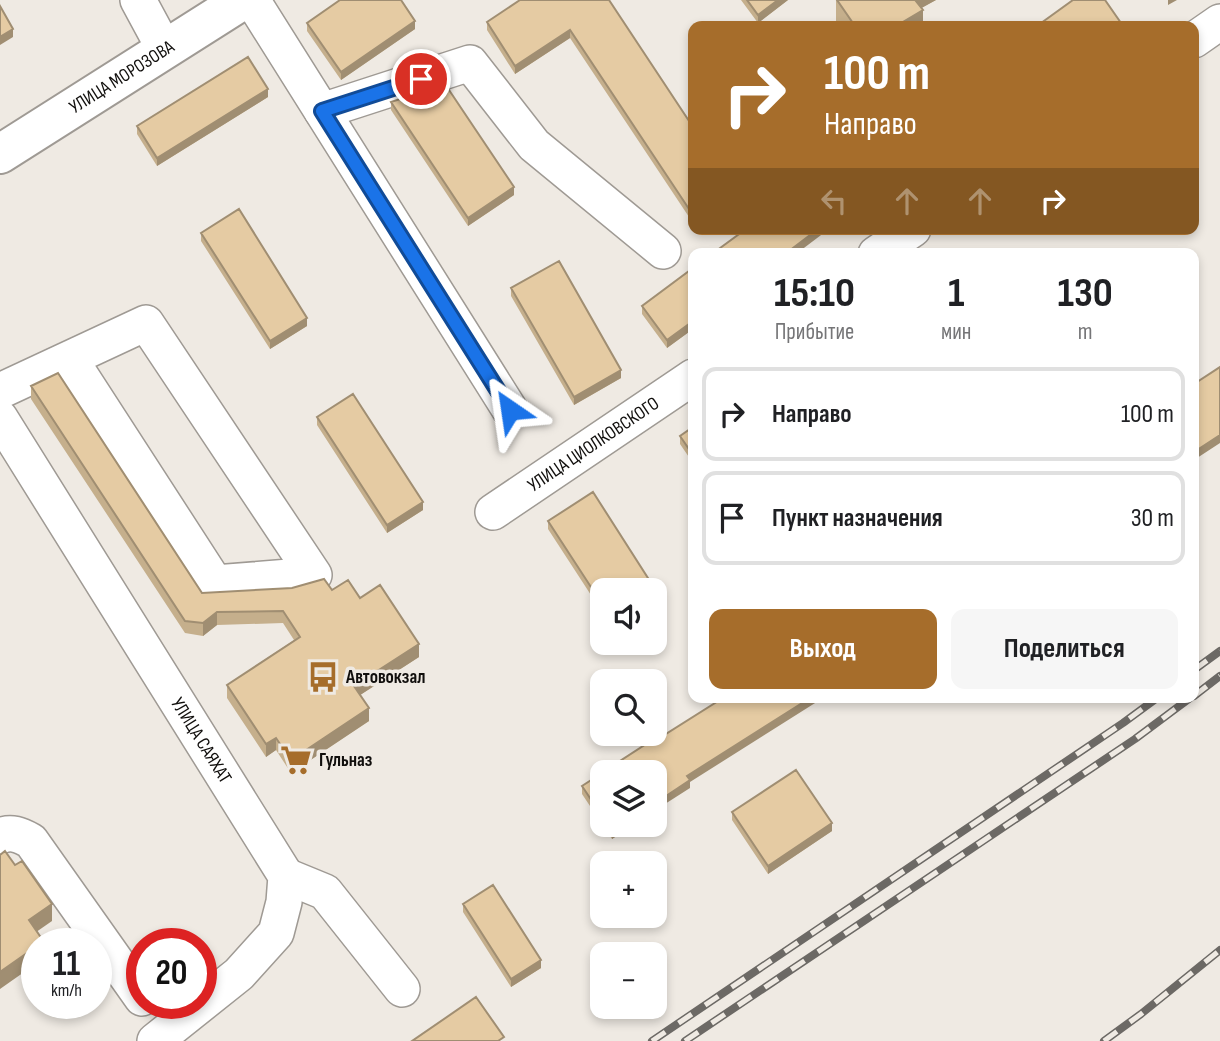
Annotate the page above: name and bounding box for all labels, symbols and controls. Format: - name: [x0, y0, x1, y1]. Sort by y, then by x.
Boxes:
- street label: УЛИЦА МОРОЗОВА: [65, 35, 179, 119]
- text: 100 m: [824, 45, 930, 104]
- pin: [391, 49, 451, 109]
- icon: right: [709, 49, 800, 140]
- icon: arrive: [402, 60, 440, 98]
- text: Направо: [824, 105, 917, 144]
- icon: left: [815, 182, 853, 220]
- icon: ahead: [888, 182, 926, 220]
- icon: ahead: [961, 182, 999, 220]
- icon: right: [1034, 182, 1072, 220]
- text: 15:10: [774, 268, 855, 319]
- text: 1: [948, 268, 964, 319]
- text: 130: [1058, 268, 1113, 319]
- text: Прибытие: [775, 318, 854, 346]
- text: мин: [941, 318, 971, 346]
- text: m: [1078, 318, 1093, 346]
- position arrow: [473, 373, 547, 447]
- street label: УЛИЦА ЦИОЛКОВСКОГО: [523, 392, 663, 497]
- icon: right: [713, 395, 751, 433]
- text: Направо: [772, 399, 851, 430]
- text: 100 m: [1121, 399, 1174, 430]
- icon: arrive: [713, 499, 751, 537]
- text: Пункт назначения: [772, 503, 943, 534]
- text: 30 m: [1131, 503, 1174, 534]
- map controls: [590, 578, 667, 1019]
- button: sound: [590, 578, 667, 655]
- button: Выход: [709, 609, 937, 689]
- button: Поделиться: [951, 609, 1178, 689]
- bus stop icon: Автовокзал: [306, 660, 340, 694]
- place label: Автовокзал: [345, 666, 425, 689]
- button: search: [590, 669, 667, 746]
- street label: УЛИЦА САЯХАТ: [166, 693, 237, 788]
- supermarket icon: Гульназ: [279, 743, 313, 777]
- place label: Гульназ: [319, 749, 373, 772]
- button: layers: [590, 760, 667, 837]
- button: +: [590, 851, 667, 928]
- speed limit sign: 20: [126, 928, 217, 1019]
- button: −: [590, 942, 667, 1019]
- text: 11: [53, 943, 80, 986]
- text: km/h: [51, 980, 82, 1001]

